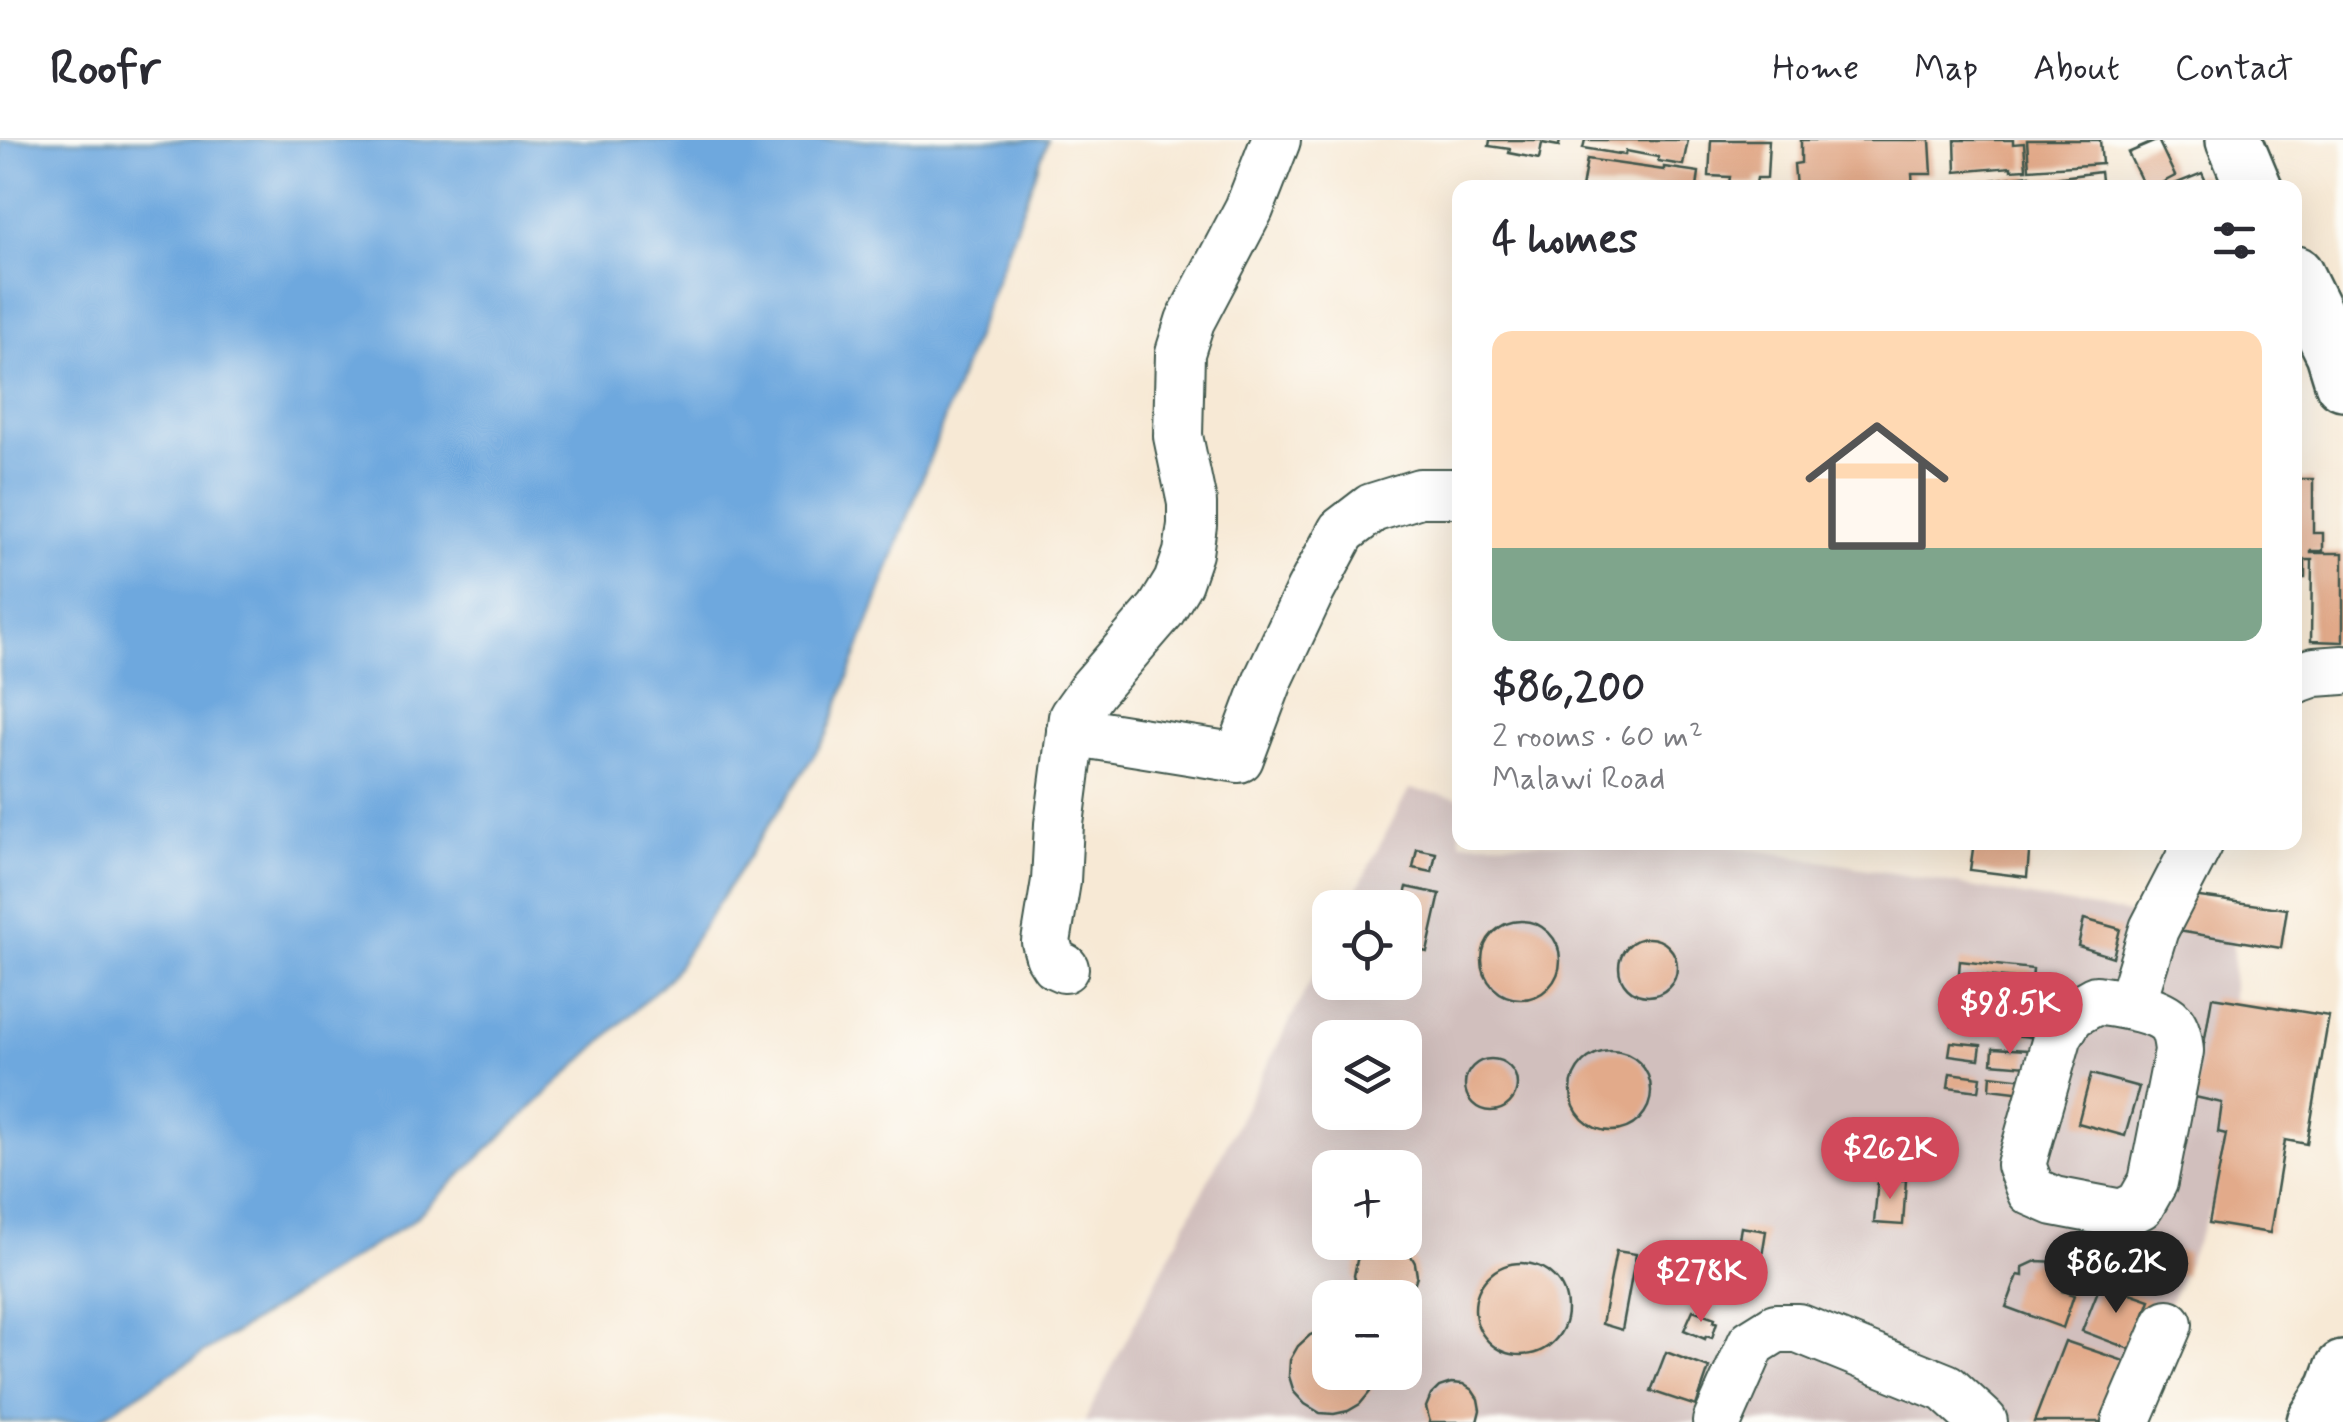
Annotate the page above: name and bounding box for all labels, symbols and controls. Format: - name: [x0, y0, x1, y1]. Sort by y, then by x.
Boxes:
- text: Roofr: [50, 38, 160, 101]
- text: Home: [1772, 46, 1859, 92]
- text: Map: [1914, 46, 1978, 92]
- text: About: [2033, 46, 2120, 92]
- text: Contact: [2175, 46, 2293, 92]
- text: 4 homes: [1492, 213, 1638, 268]
- icon: filters: [2207, 213, 2262, 268]
- icon: home: [1787, 396, 1967, 576]
- text: $86,200: [1492, 661, 1645, 716]
- text: 2 rooms · 60 m²: [1492, 716, 1703, 758]
- text: Malawi Road: [1492, 758, 1665, 800]
- map controls: [1312, 890, 1422, 1390]
- button: locate: [1312, 890, 1422, 1000]
- pin: $98.5K: [1929, 972, 2091, 1057]
- text: $98.5K: [1960, 983, 2060, 1025]
- button: layers: [1312, 1020, 1422, 1130]
- pin: $262K: [1820, 1117, 1960, 1202]
- text: $262K: [1843, 1128, 1937, 1170]
- button: +: [1312, 1150, 1422, 1260]
- pin: $86.2K: [2035, 1231, 2197, 1316]
- pin: $278K: [1631, 1240, 1771, 1325]
- text: $86.2K: [2066, 1242, 2166, 1284]
- text: $278K: [1656, 1251, 1746, 1293]
- button: −: [1312, 1280, 1422, 1390]

